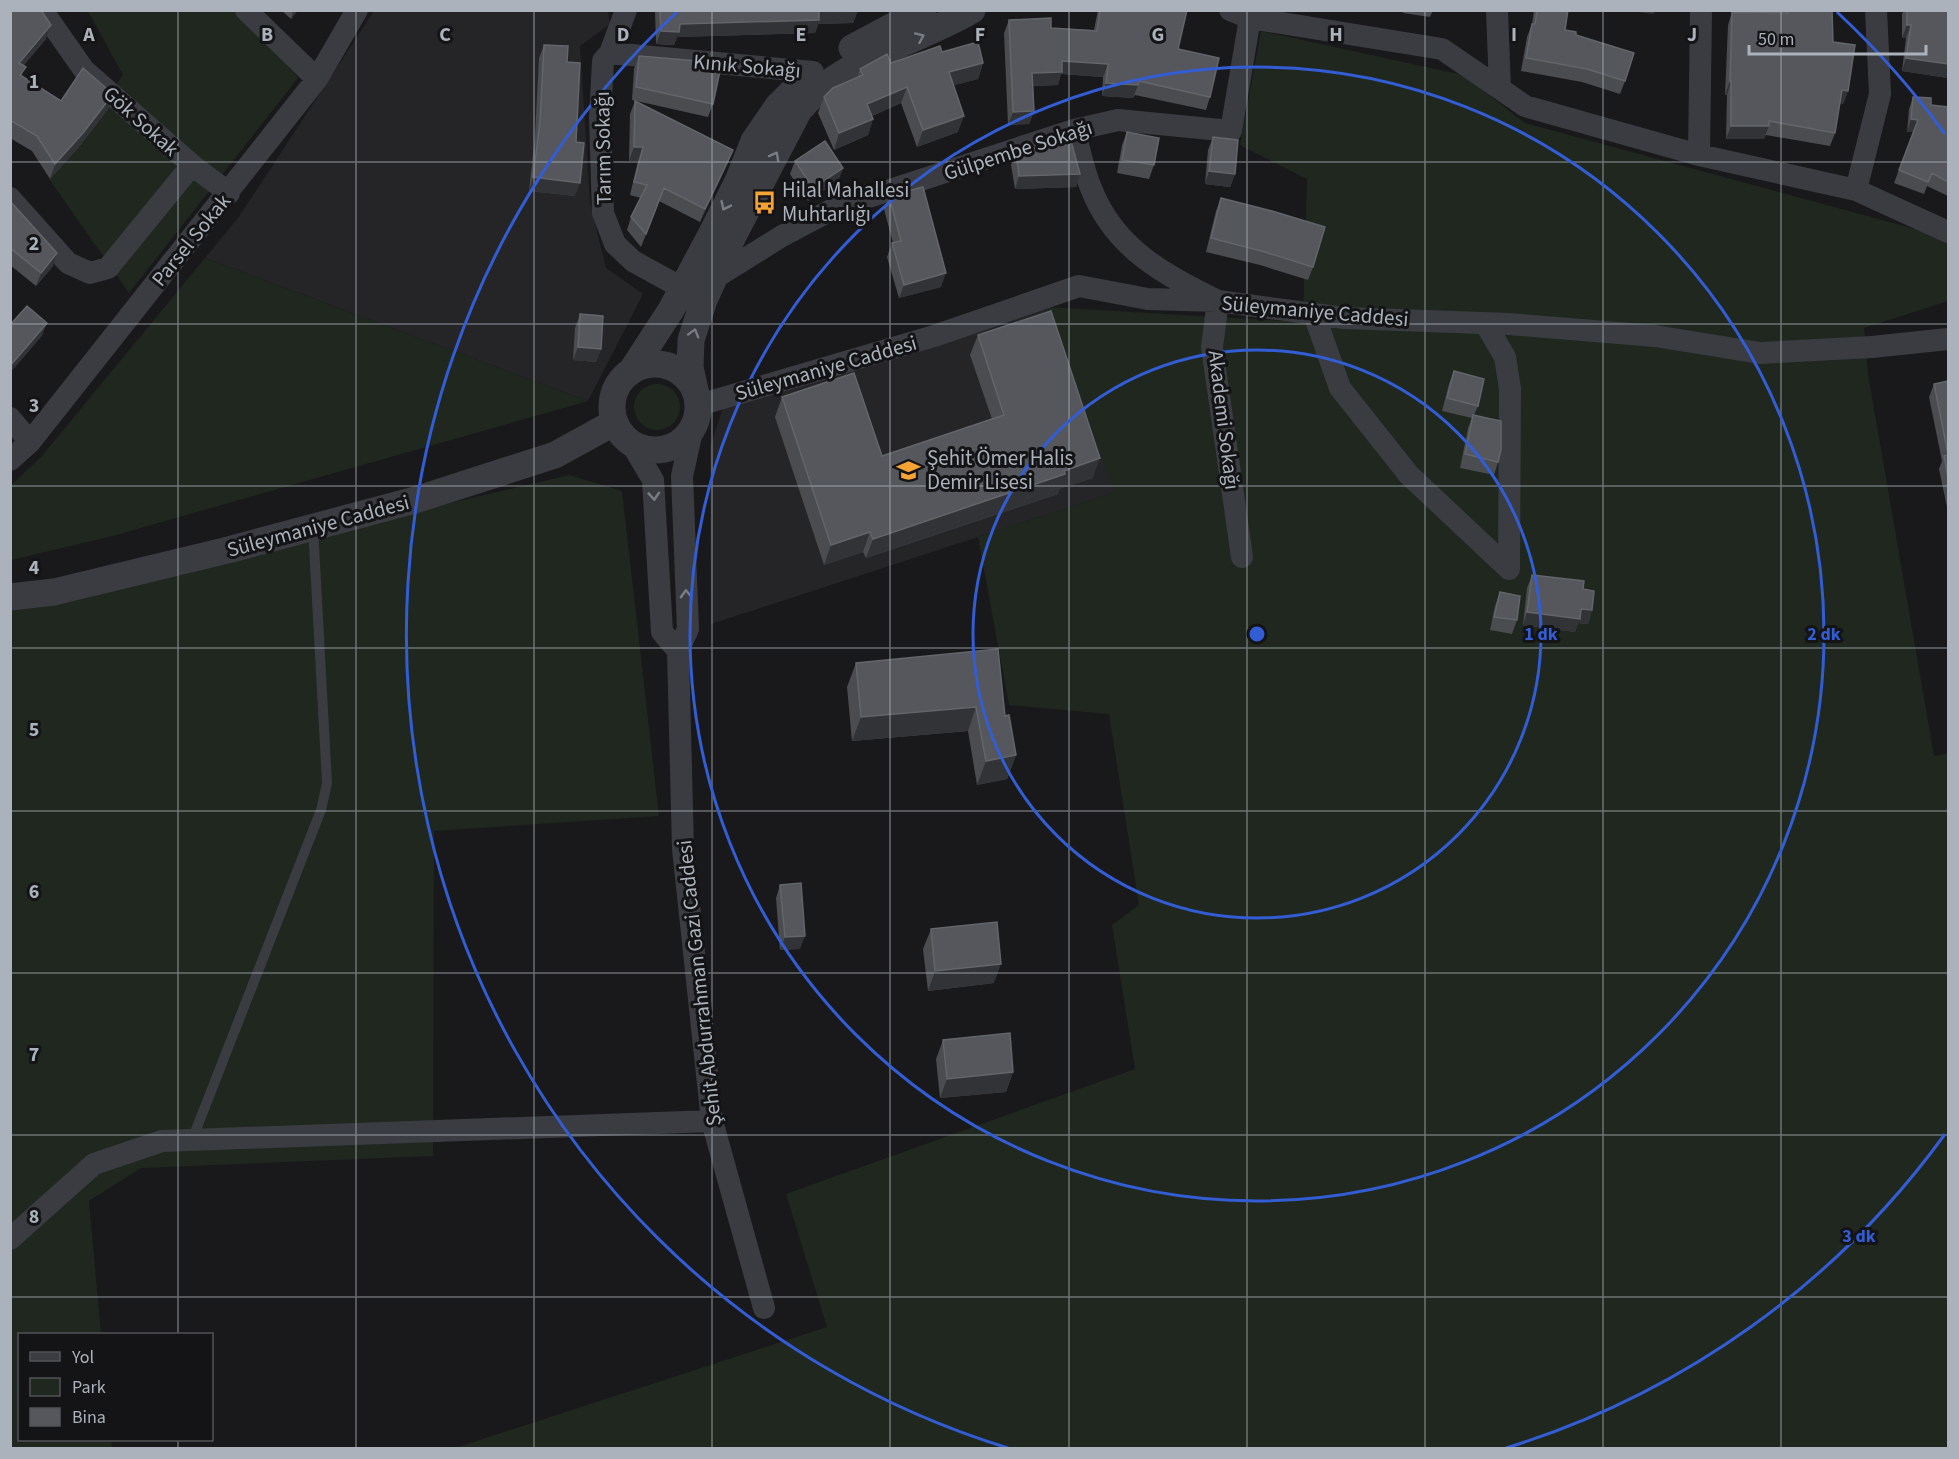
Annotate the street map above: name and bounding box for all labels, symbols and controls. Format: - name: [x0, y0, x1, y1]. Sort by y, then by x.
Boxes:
- scale bar: [1749, 18, 1926, 56]
- text: A: [82, 21, 95, 49]
- text: B: [261, 21, 273, 49]
- text: C: [439, 21, 451, 49]
- text: D: [617, 21, 629, 49]
- text: E: [796, 21, 806, 49]
- text: F: [975, 21, 985, 49]
- text: G: [1152, 21, 1164, 49]
- text: H: [1329, 21, 1343, 49]
- text: I: [1511, 21, 1517, 49]
- text: J: [1687, 21, 1697, 49]
- text: 50 m: [1758, 27, 1794, 52]
- one-way arrow: [914, 32, 925, 44]
- street label: Kınık Sokağı: [692, 46, 802, 86]
- text: 1: [29, 68, 39, 96]
- street label: Gök Sokak: [97, 79, 186, 164]
- street label: Tarım Sokağı: [587, 91, 619, 205]
- street label: Gülpembe Sokağı: [940, 112, 1096, 188]
- one-way arrow: [768, 152, 779, 162]
- place label: Hilal Mahallesi Muhtarlığı: [782, 175, 909, 229]
- street label: Parsel Sokak: [144, 187, 238, 293]
- bus stop icon: Hilal Mahallesi Muhtarlığı: [751, 189, 777, 215]
- one-way arrow: [721, 200, 733, 211]
- text: 2: [29, 230, 39, 258]
- street label: Süleymaniye Caddesi: [1220, 288, 1410, 334]
- one-way arrow: [686, 328, 699, 338]
- street label: Süleymaniye Caddesi: [732, 328, 920, 408]
- street label: Akademi Sokağı: [1201, 349, 1247, 491]
- text: 3: [29, 392, 39, 420]
- place label: Şehit Ömer Halis Demir Lisesi: [927, 443, 1074, 497]
- school or university icon: Şehit Ömer Halis Demir Lisesi: [896, 457, 922, 483]
- street label: Süleymaniye Caddesi: [224, 487, 412, 565]
- one-way arrow: [647, 491, 660, 500]
- text: 4: [29, 554, 40, 582]
- one-way arrow: [680, 590, 693, 599]
- text: 1 dk: [1524, 622, 1558, 647]
- text: 2 dk: [1807, 622, 1841, 647]
- centre of rings: [1247, 624, 1267, 644]
- text: 5: [29, 716, 39, 744]
- street label: Şehit Abdurrahman Gazi Caddesi: [669, 838, 729, 1128]
- text: 6: [29, 878, 39, 906]
- text: 7: [29, 1041, 39, 1069]
- text: 8: [29, 1203, 39, 1231]
- text: 3 dk: [1842, 1224, 1876, 1249]
- legend: [18, 1333, 213, 1441]
- text: Yol: [71, 1345, 94, 1370]
- text: Park: [72, 1375, 106, 1400]
- text: Bina: [72, 1405, 106, 1430]

